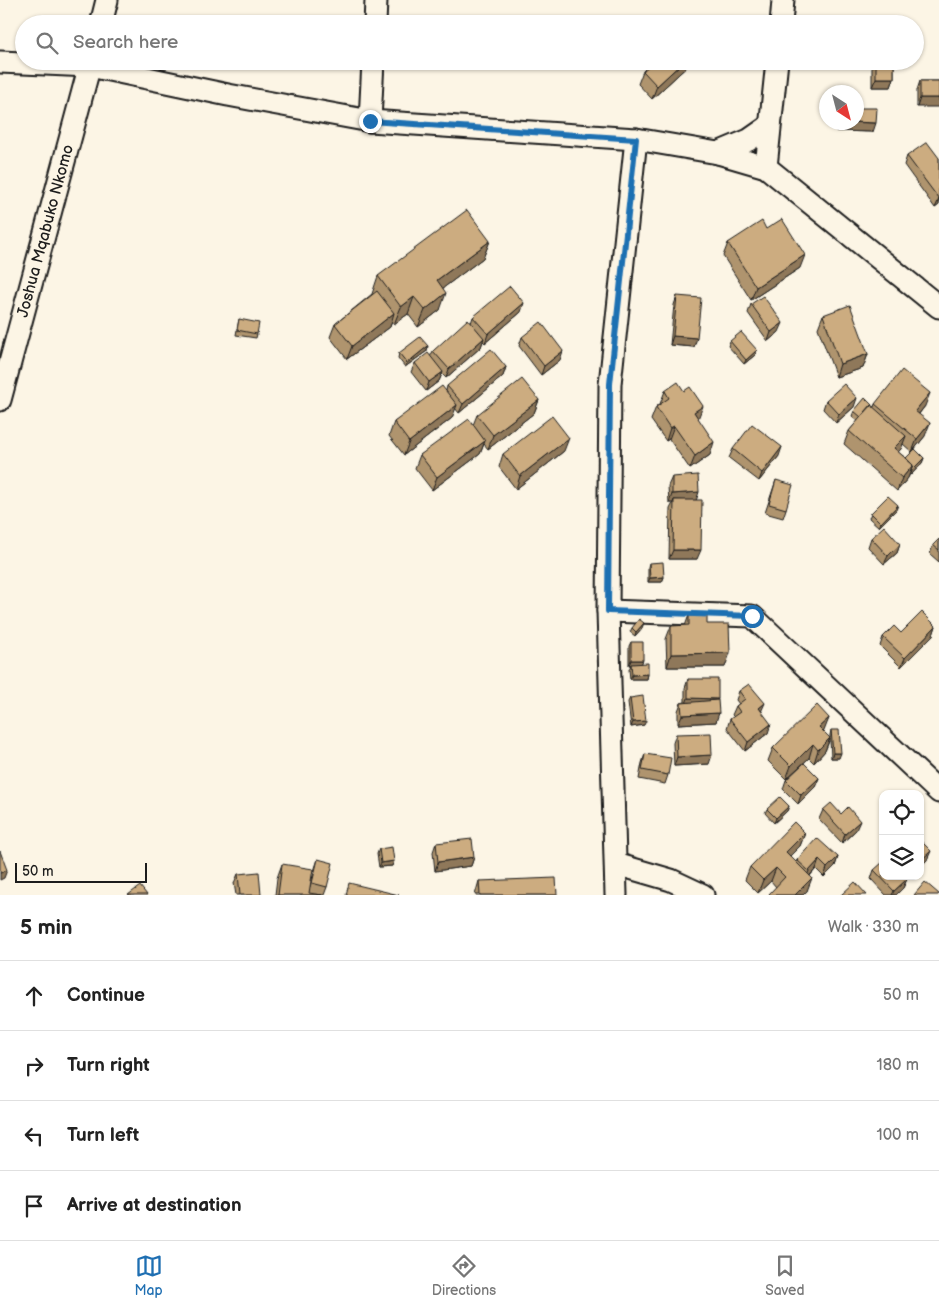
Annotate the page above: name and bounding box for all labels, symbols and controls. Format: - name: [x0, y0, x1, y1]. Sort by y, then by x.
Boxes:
- search box: [15, 15, 924, 70]
- icon: search: [33, 29, 61, 57]
- text: Search here: [73, 31, 178, 54]
- north arrow: [819, 85, 864, 130]
- route end: [359, 110, 382, 133]
- street label: Joshua Mqabuko Nkomo: [13, 142, 78, 320]
- route start: [741, 605, 764, 628]
- map controls: [879, 790, 924, 880]
- button: locate: [879, 790, 924, 835]
- button: layers: [879, 835, 924, 880]
- scale bar: [15, 860, 148, 883]
- text: 50 m: [22, 863, 54, 880]
- text: 5 min: [20, 915, 73, 940]
- text: Walk · 330 m: [828, 918, 919, 937]
- icon: ahead: [20, 982, 48, 1010]
- text: Continue: [67, 984, 145, 1007]
- text: 50 m: [883, 986, 919, 1005]
- icon: right: [20, 1052, 48, 1080]
- text: Turn right: [67, 1054, 150, 1077]
- text: 180 m: [877, 1056, 919, 1075]
- icon: left: [20, 1122, 48, 1150]
- text: Turn left: [67, 1124, 139, 1147]
- text: 100 m: [876, 1126, 919, 1145]
- icon: arrive: [20, 1192, 48, 1220]
- text: Arrive at destination: [67, 1194, 242, 1217]
- tab: Map: [135, 1252, 163, 1299]
- tab: Directions: [432, 1252, 496, 1299]
- tab: Saved: [765, 1252, 804, 1299]

